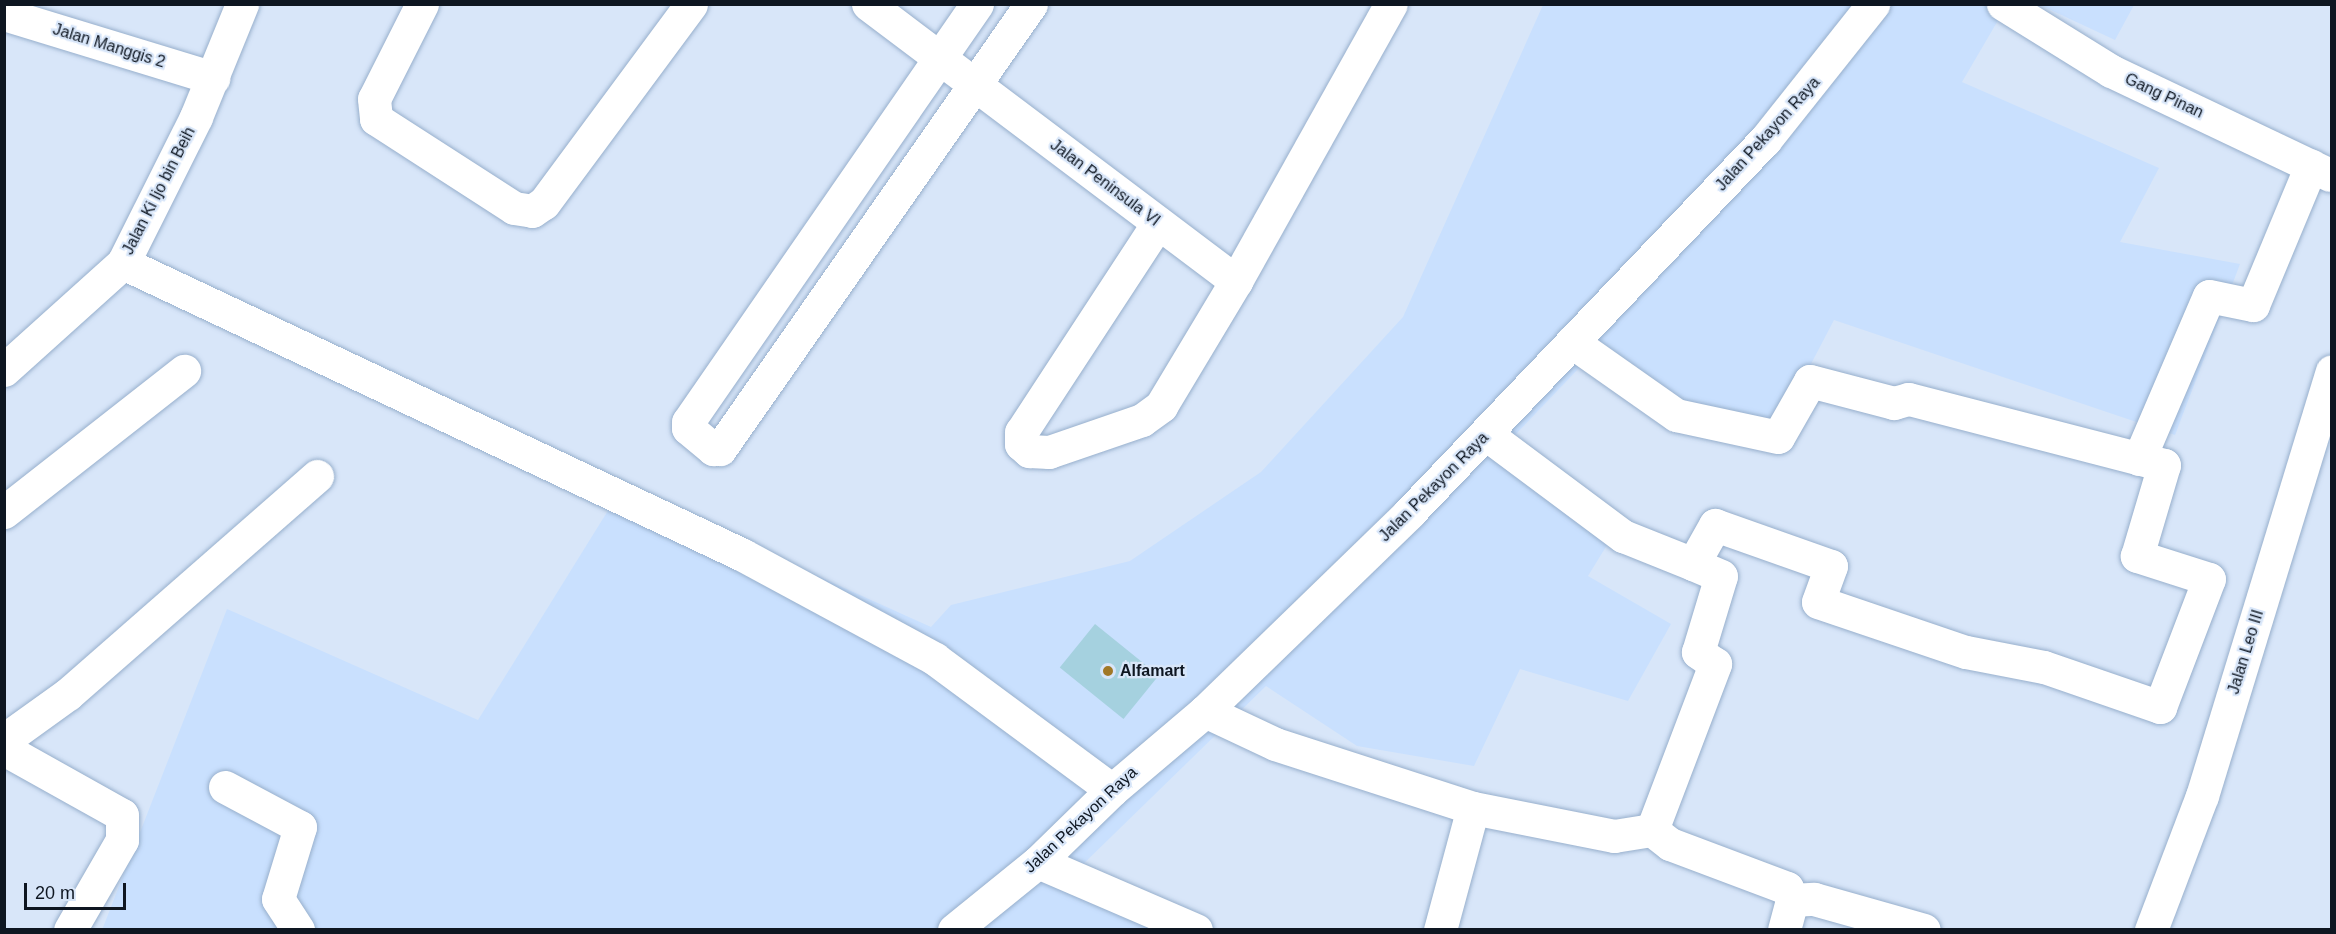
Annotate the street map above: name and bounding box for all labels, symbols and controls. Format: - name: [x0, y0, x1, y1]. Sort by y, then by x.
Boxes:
- street label: Jalan Manggis 2: [50, 20, 168, 72]
- street label: Gang Pinan: [2122, 69, 2206, 123]
- street label: Jalan Pekayon Raya: [1712, 73, 1824, 195]
- street label: Jalan Ki Ijo bin Beih: [119, 124, 199, 258]
- street label: Jalan Peninsula VI: [1046, 135, 1164, 231]
- street label: Jalan Pekayon Raya: [1375, 428, 1493, 546]
- street label: Jalan Leo III: [2224, 608, 2268, 696]
- place label: Alfamart: [1120, 661, 1185, 681]
- marker: Alfamart: [1101, 664, 1115, 678]
- street label: Jalan Pekayon Raya: [1021, 763, 1141, 877]
- scale bar: [27, 871, 129, 909]
- text: 20 m: [35, 883, 75, 903]

